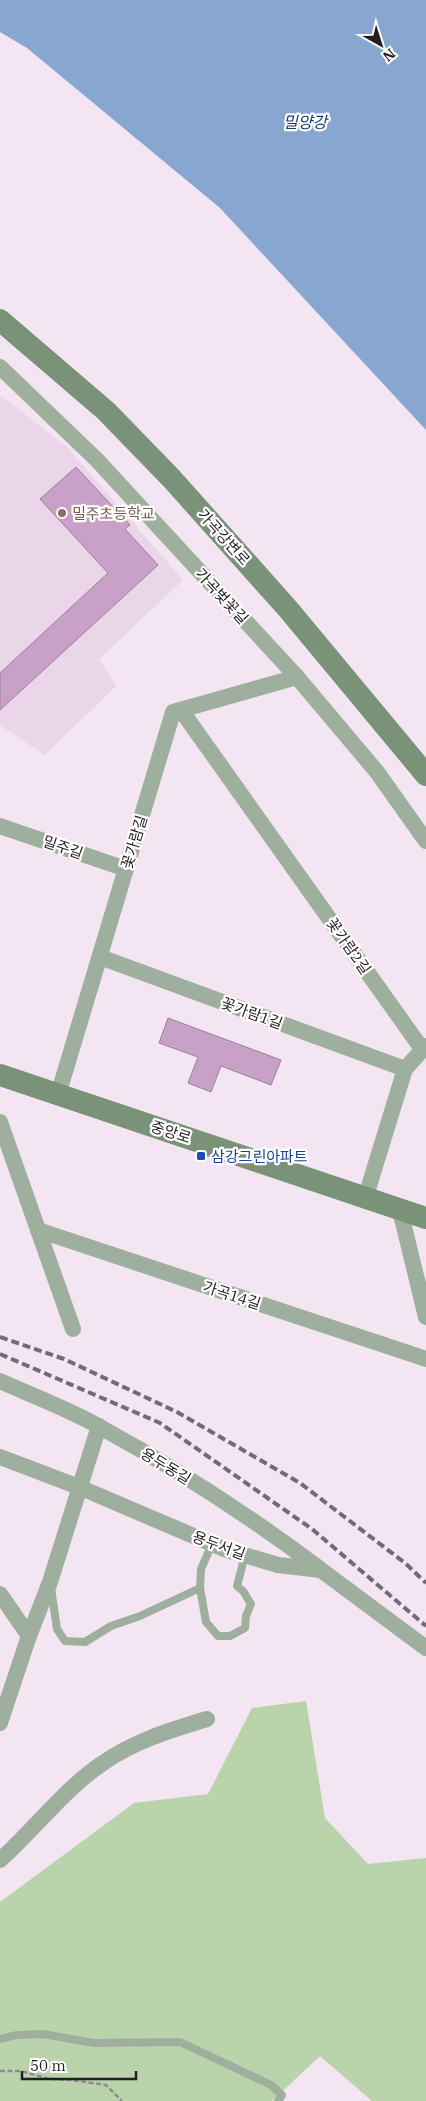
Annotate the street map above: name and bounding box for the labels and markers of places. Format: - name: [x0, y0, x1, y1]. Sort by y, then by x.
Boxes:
- place label: 밀주초등학교: [72, 504, 155, 523]
- marker: 밀주초등학교: [56, 507, 68, 519]
- place label: 삼강그린아파트: [211, 1147, 308, 1166]
- marker: 삼강그린아파트: [195, 1150, 207, 1162]

